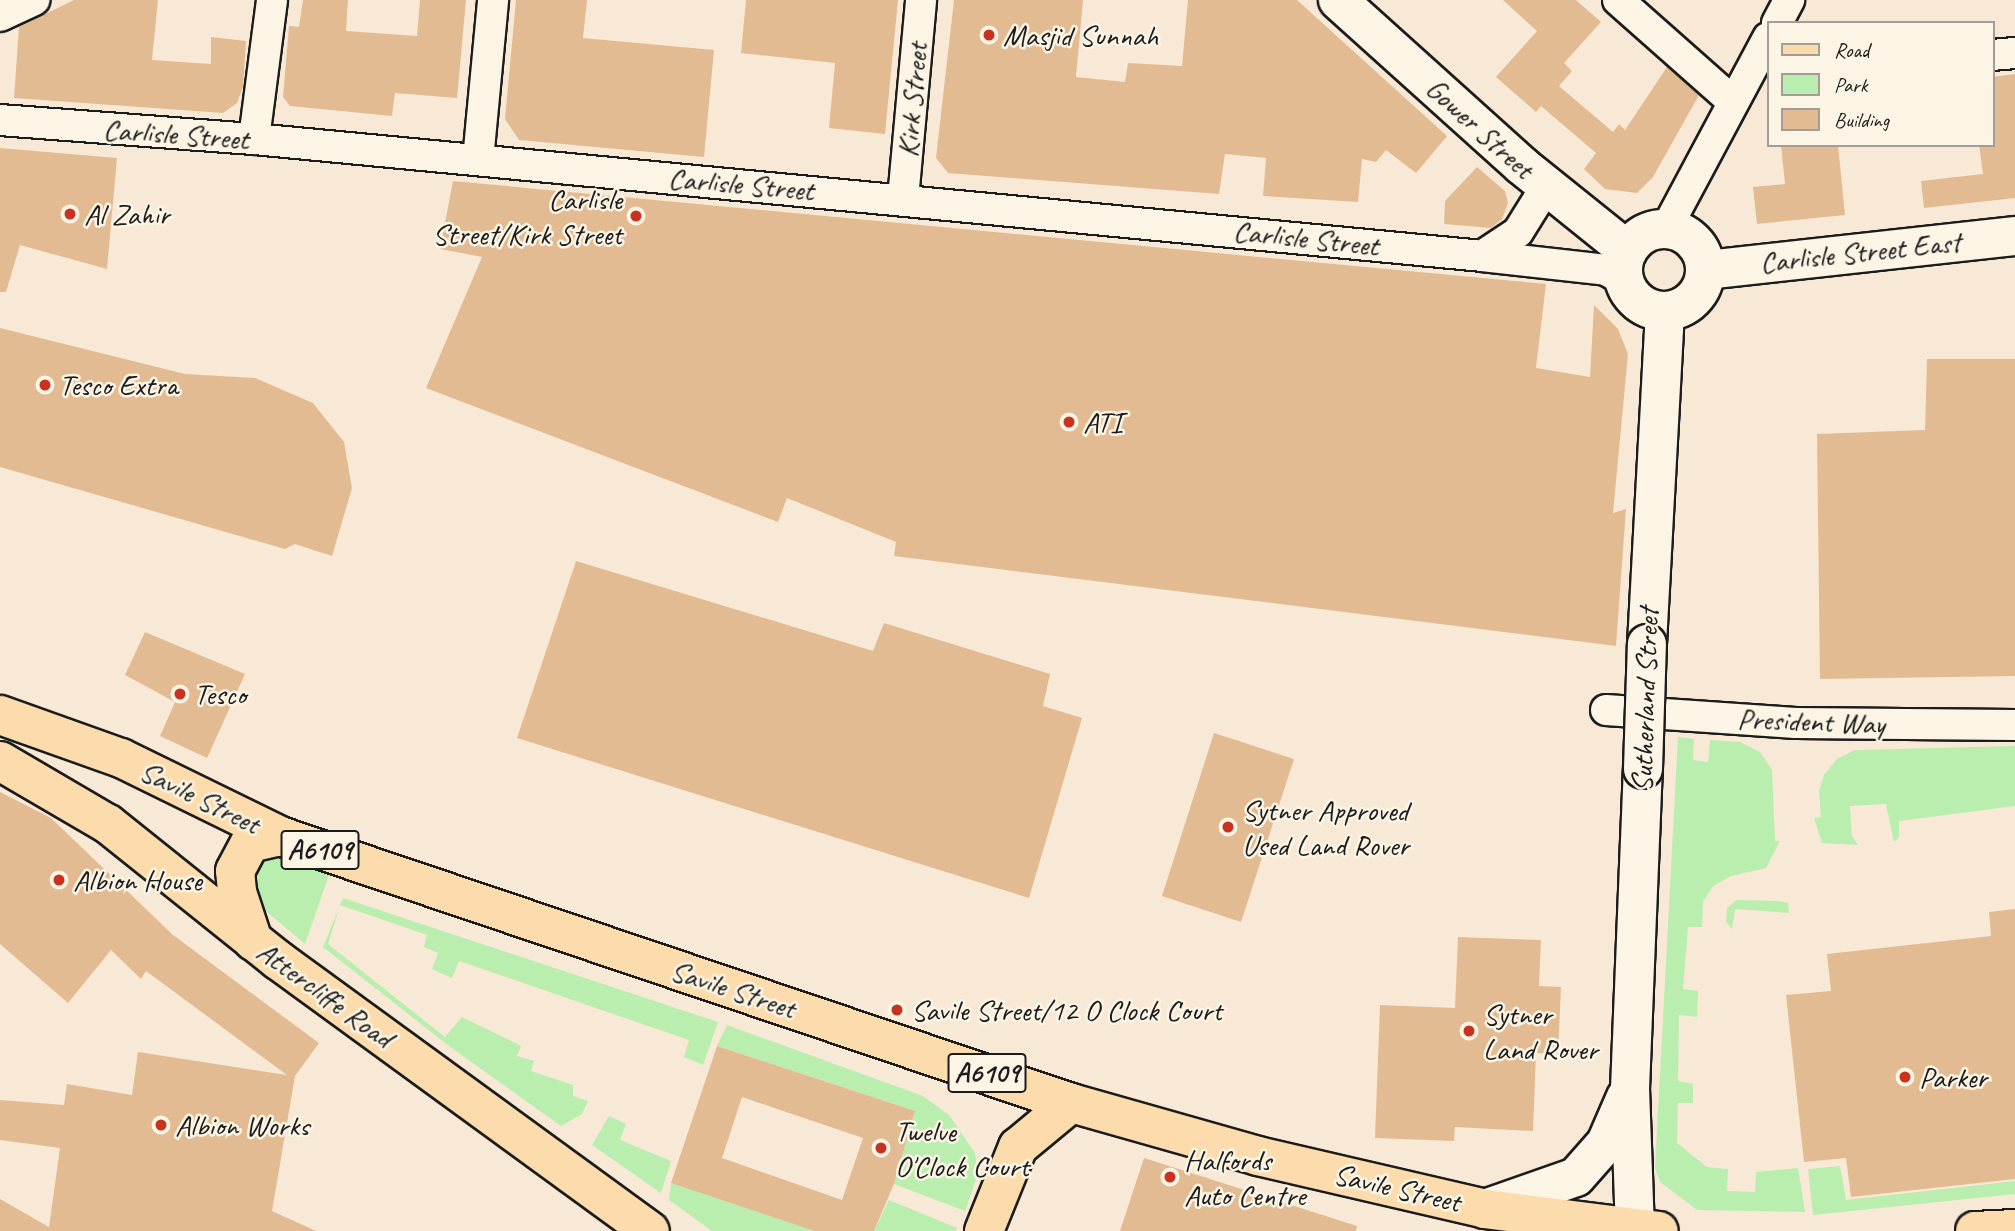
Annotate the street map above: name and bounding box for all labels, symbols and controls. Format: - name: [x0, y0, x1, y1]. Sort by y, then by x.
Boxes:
- place label: Masjid Sunnah: [1003, 17, 1156, 53]
- legend: [1766, 21, 1994, 147]
- marker: Masjid Sunnah: [981, 27, 997, 43]
- text: Road: [1834, 37, 1869, 63]
- street label: Kirk Street: [889, 41, 935, 159]
- street label: Gower Street: [1418, 70, 1542, 186]
- text: Park: [1834, 72, 1867, 98]
- text: Building: [1834, 107, 1889, 133]
- street label: Carlisle Street: [102, 111, 250, 157]
- street label: Carlisle Street: [667, 160, 815, 208]
- place label: Carlisle Street/Kirk Street: [432, 181, 622, 251]
- place label: Al Zahir: [84, 196, 170, 232]
- marker: Al Zahir: [62, 206, 78, 222]
- marker: Carlisle Street/Kirk Street: [628, 208, 644, 224]
- street label: Carlisle Street: [1231, 212, 1381, 264]
- street label: Carlisle Street East: [1757, 223, 1963, 281]
- place label: Tesco Extra: [59, 367, 179, 403]
- marker: Tesco Extra: [37, 377, 53, 393]
- place label: ATI: [1083, 404, 1122, 440]
- marker: ATI: [1061, 414, 1077, 430]
- street label: Sutherland Street: [1624, 607, 1666, 793]
- place label: Tesco: [194, 676, 246, 712]
- marker: Tesco: [172, 686, 188, 702]
- street label: President Way: [1737, 700, 1885, 742]
- street label: Savile Street: [134, 752, 266, 842]
- place label: Sytner Approved Used Land Rover: [1242, 792, 1411, 862]
- marker: Sytner Approved Used Land Rover: [1220, 819, 1236, 835]
- road number: A6109: [280, 826, 360, 874]
- place label: Albion House: [73, 862, 202, 898]
- marker: Albion House: [51, 872, 67, 888]
- street label: Attercliffe Road: [250, 933, 400, 1055]
- street label: Savile Street: [666, 952, 800, 1026]
- place label: Savile Street/12 O Clock Court: [911, 992, 1222, 1028]
- place label: Sytner Land Rover: [1483, 996, 1598, 1066]
- marker: Savile Street/12 O Clock Court: [889, 1002, 905, 1018]
- marker: Sytner Land Rover: [1461, 1023, 1477, 1039]
- road number: A6109: [947, 1048, 1027, 1098]
- place label: Parker: [1919, 1059, 1987, 1095]
- marker: Parker: [1897, 1069, 1913, 1085]
- place label: Albion Works: [175, 1107, 309, 1143]
- place label: Twelve O'Clock Court: [895, 1113, 1029, 1184]
- marker: Albion Works: [153, 1117, 169, 1133]
- marker: Twelve O'Clock Court: [873, 1140, 889, 1156]
- place label: Halfords Auto Centre: [1184, 1142, 1306, 1212]
- street label: Savile Street: [1330, 1156, 1464, 1220]
- marker: Halfords Auto Centre: [1162, 1169, 1178, 1185]

